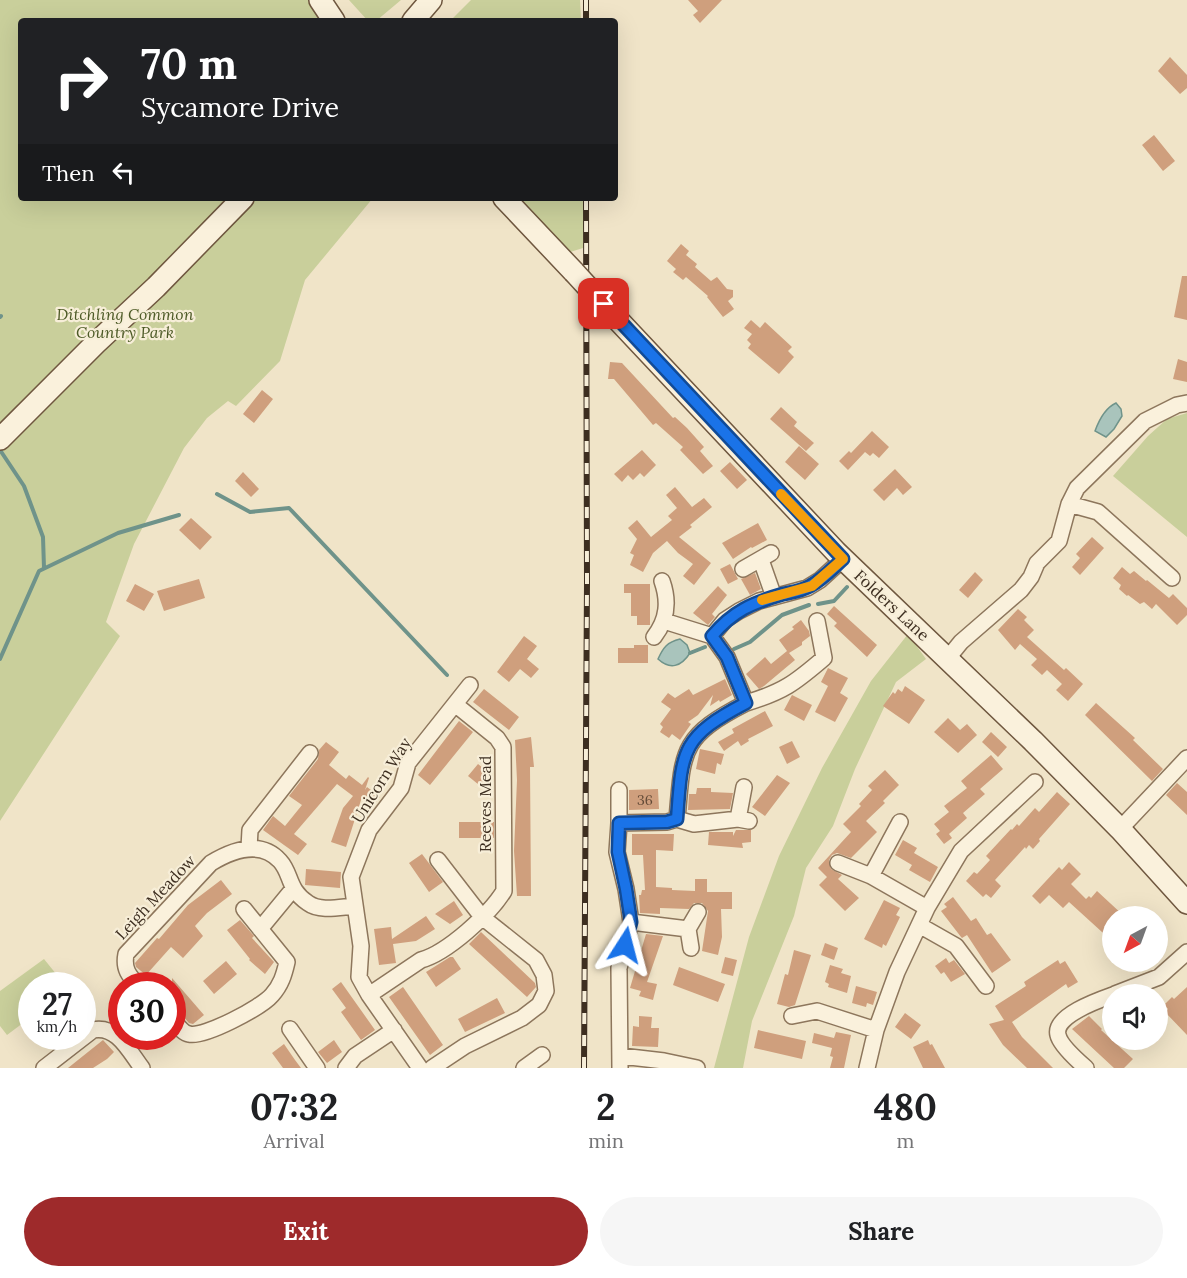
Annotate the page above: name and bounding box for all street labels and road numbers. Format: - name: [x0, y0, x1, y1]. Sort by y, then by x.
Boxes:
- street label: Folders Lane: [850, 565, 934, 645]
- street label: Unicorn Way: [347, 733, 415, 826]
- street label: Reeves Mead: [475, 755, 495, 852]
- street label: Leigh Meadow: [111, 850, 199, 943]

